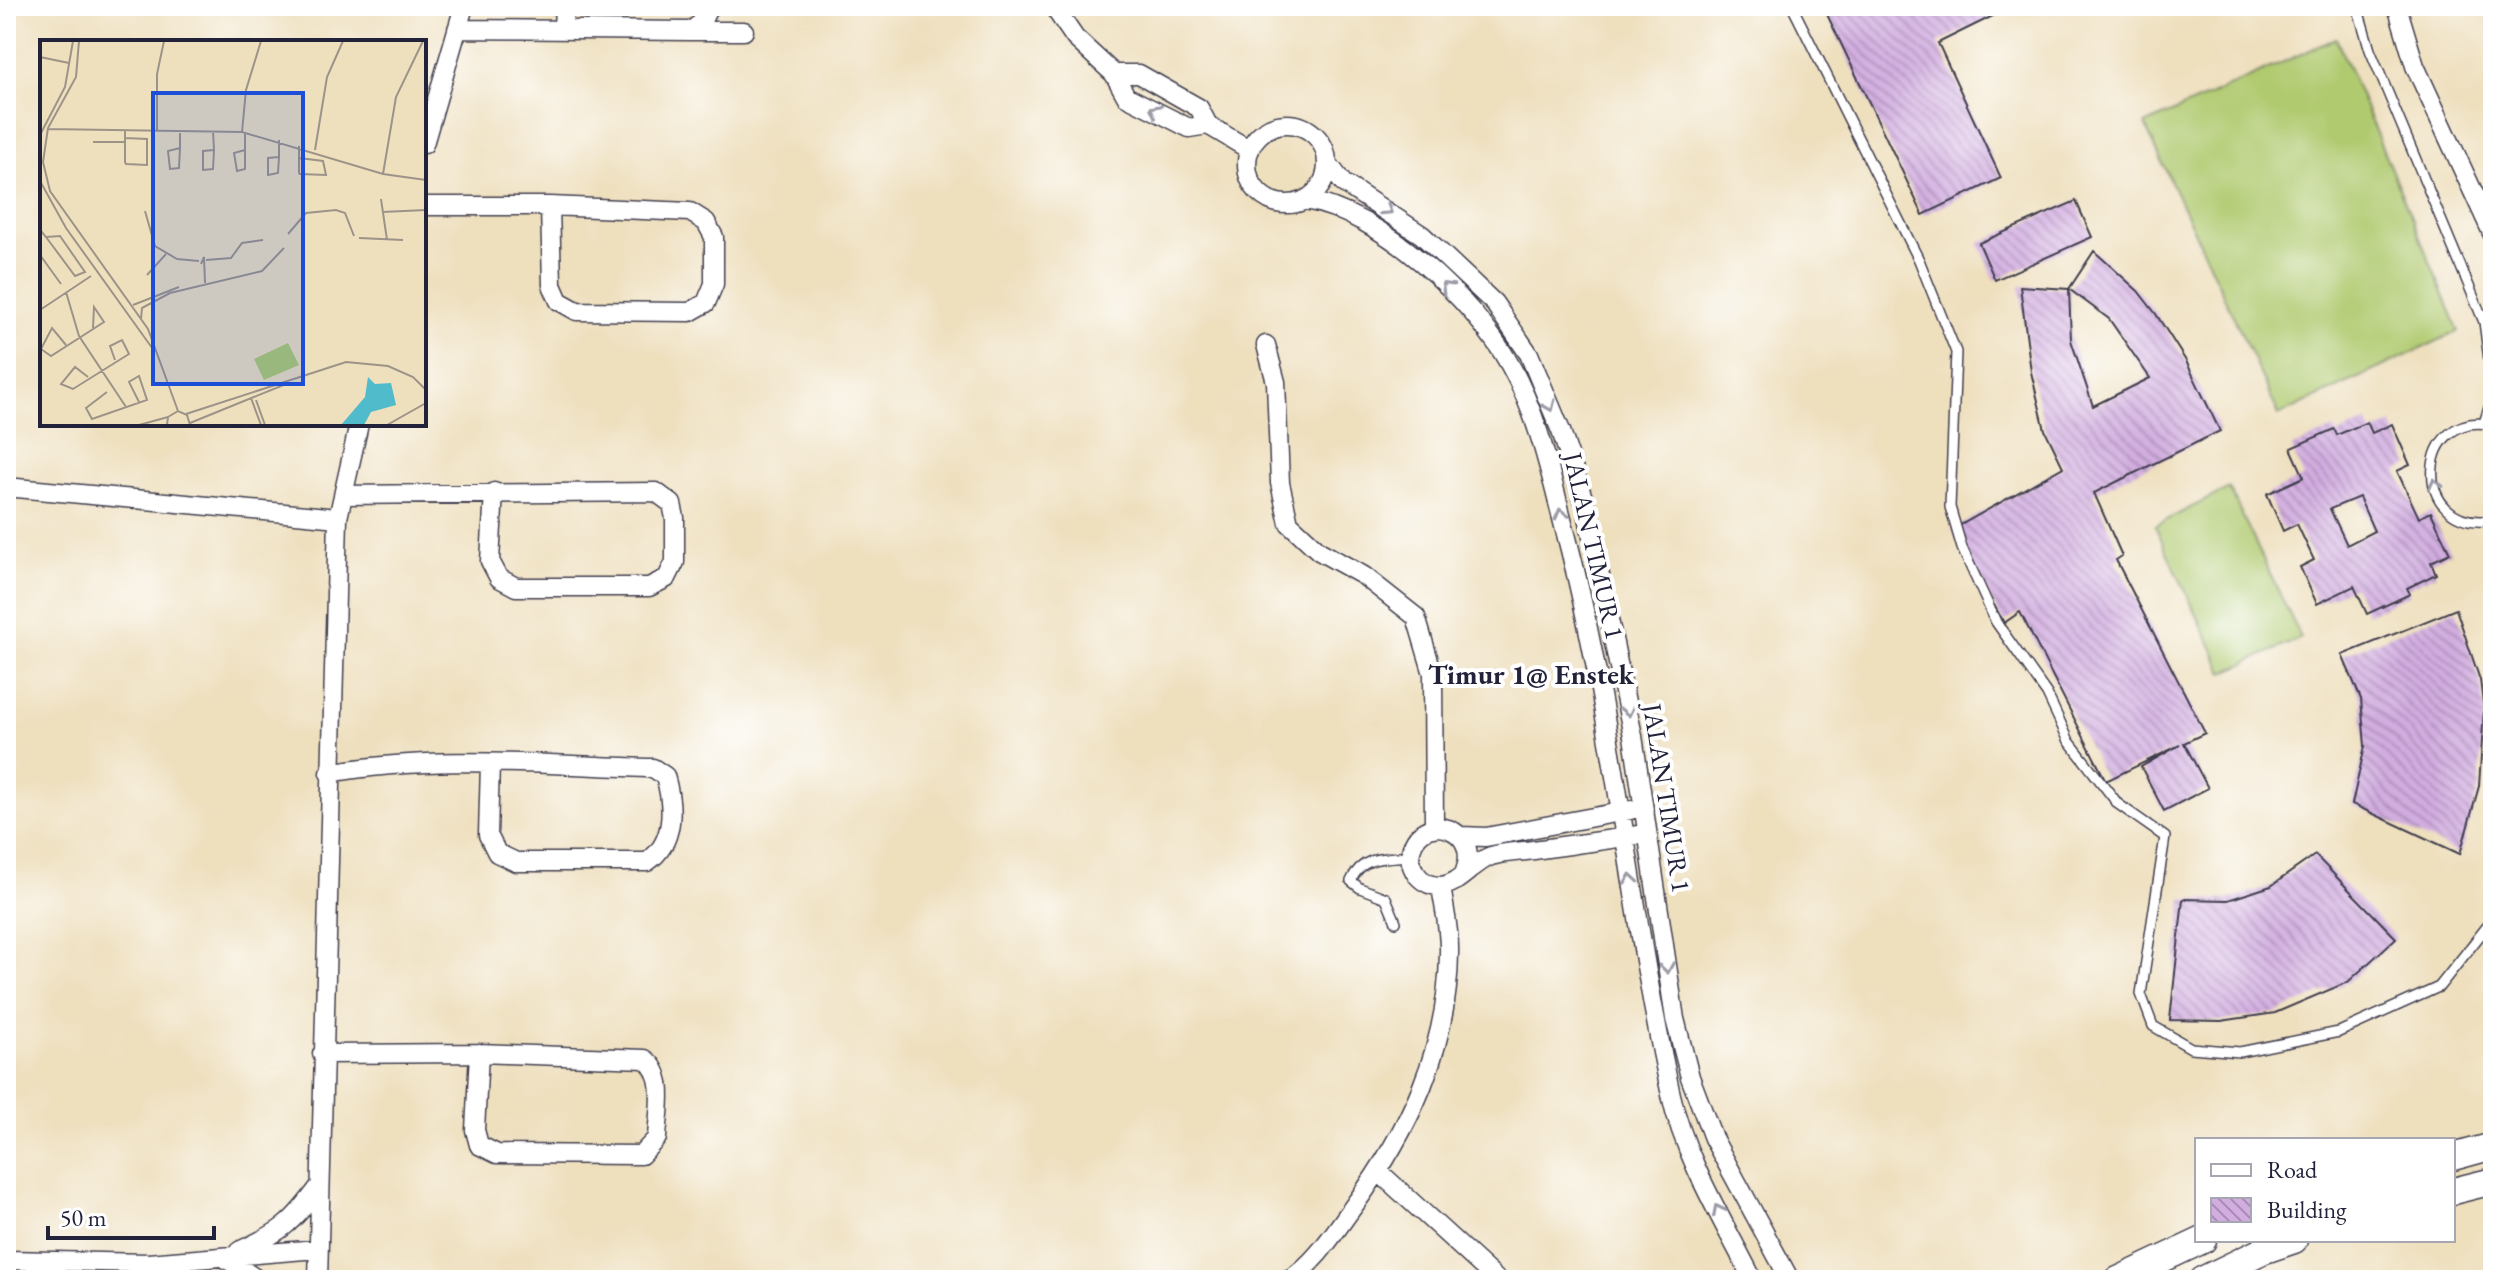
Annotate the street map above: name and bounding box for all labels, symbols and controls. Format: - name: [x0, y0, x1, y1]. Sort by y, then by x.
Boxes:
- inset map: [40, 40, 426, 426]
- one-way arrow: [1149, 105, 1164, 120]
- one-way arrow: [1378, 200, 1392, 215]
- one-way arrow: [1441, 281, 1455, 296]
- one-way arrow: [1541, 398, 1557, 412]
- street label: JALAN TIMUR 1: [1556, 447, 1632, 643]
- one-way arrow: [2427, 478, 2444, 491]
- one-way arrow: [1553, 508, 1570, 522]
- district label: Timur 1@ Enstek: [1428, 656, 1635, 692]
- street label: JALAN TIMUR 1: [1635, 699, 1699, 895]
- one-way arrow: [1619, 704, 1636, 717]
- one-way arrow: [1623, 873, 1640, 886]
- one-way arrow: [1658, 961, 1675, 975]
- legend: [2195, 1138, 2455, 1242]
- text: Road: [2267, 1154, 2318, 1185]
- scale bar: [48, 1190, 214, 1240]
- text: Building: [2267, 1194, 2347, 1225]
- text: 50 m: [60, 1202, 107, 1233]
- one-way arrow: [1712, 1204, 1728, 1219]

